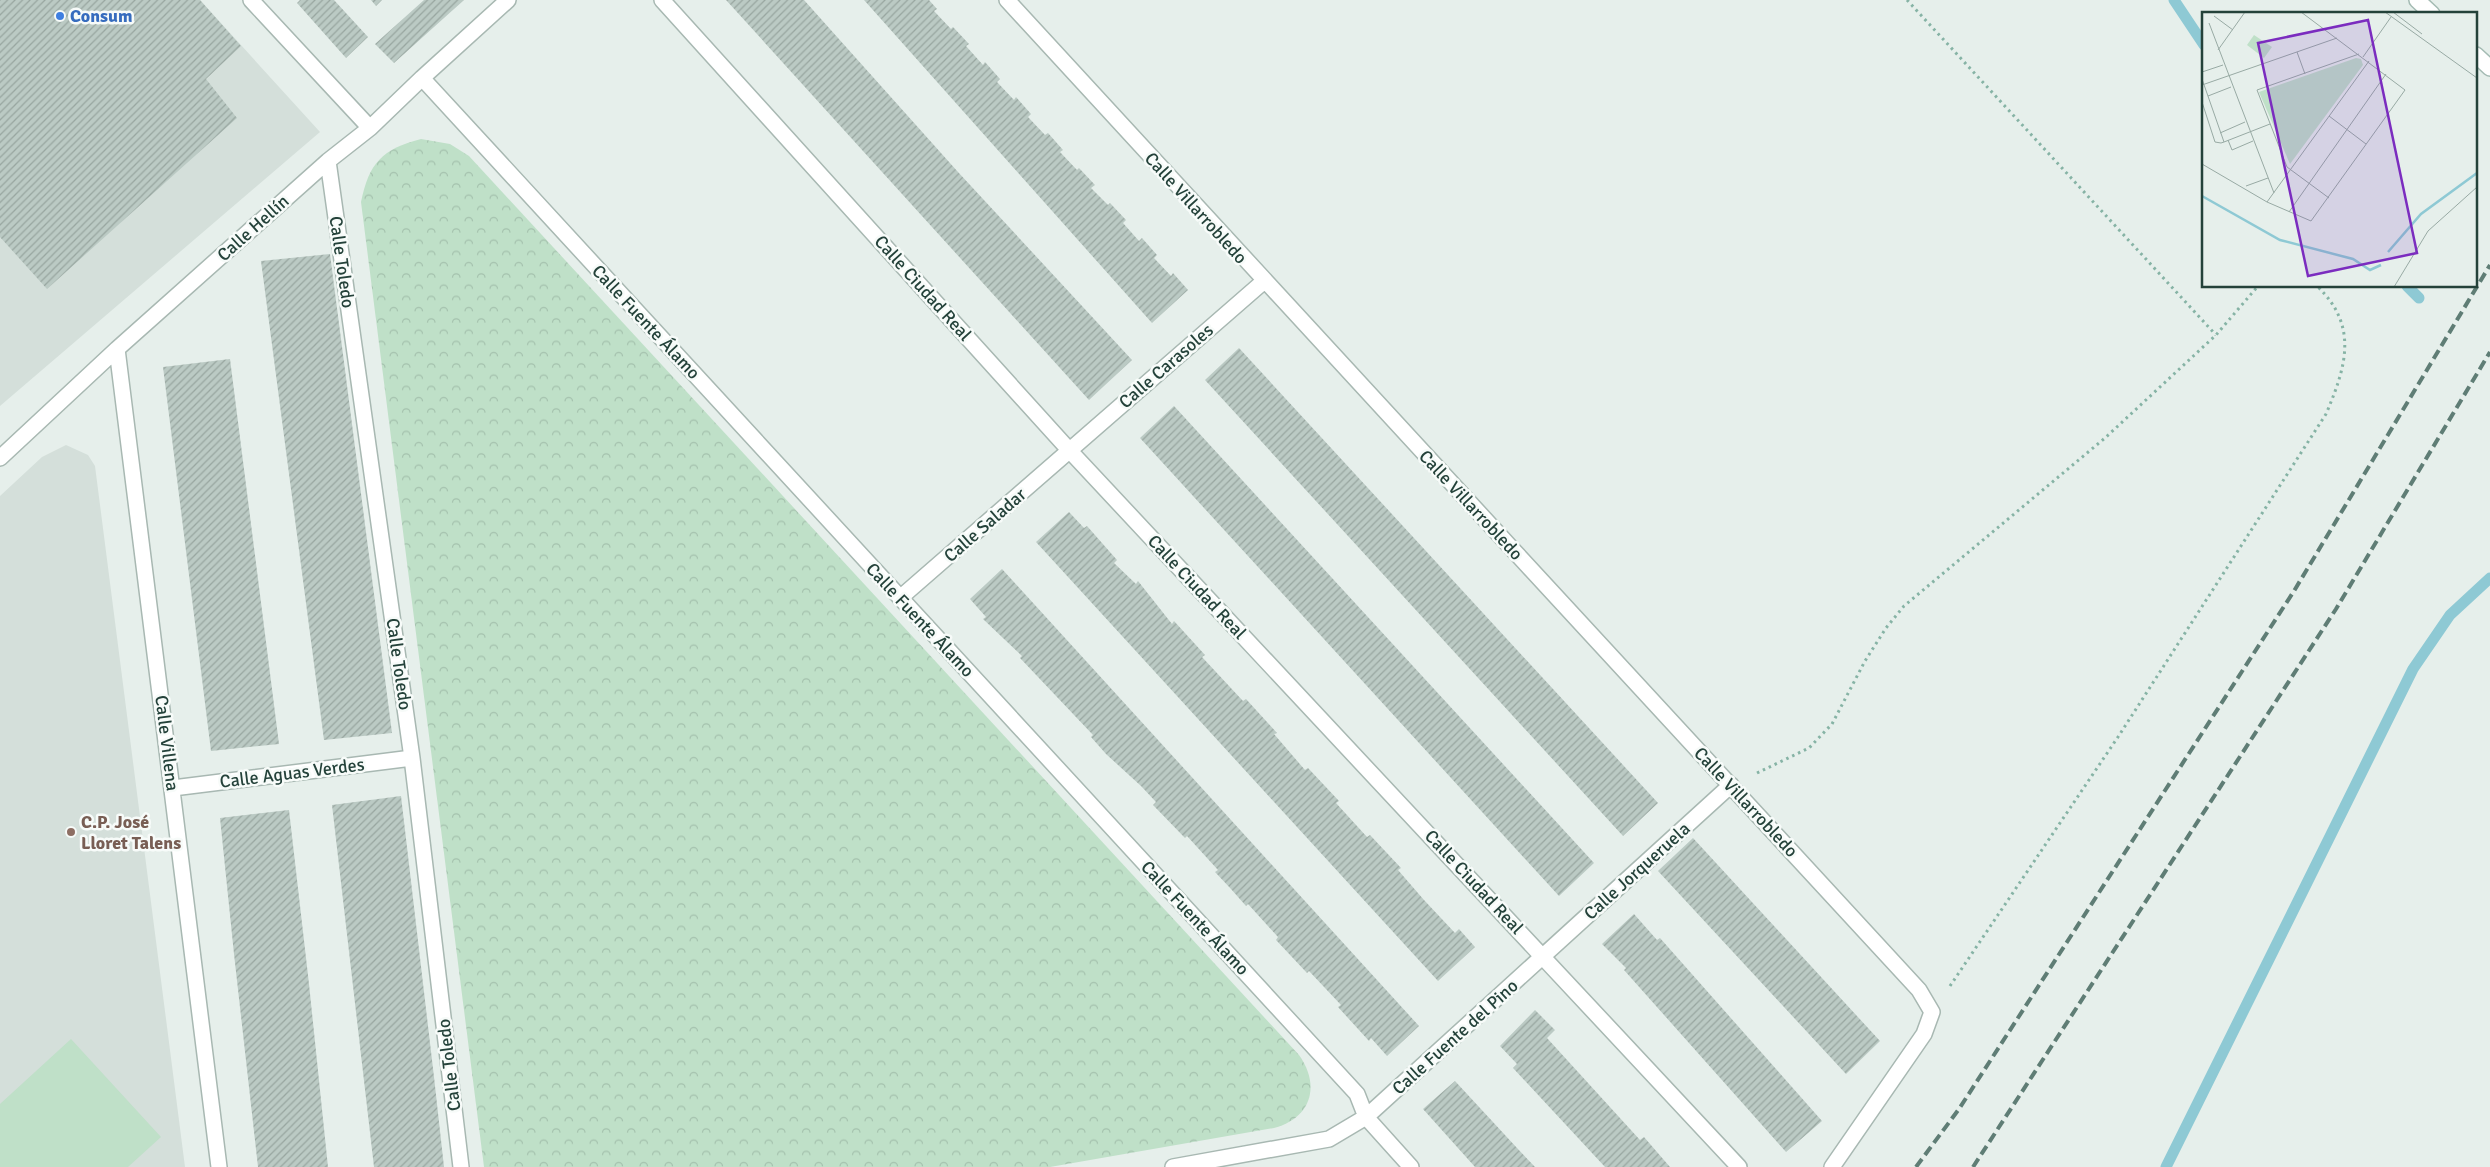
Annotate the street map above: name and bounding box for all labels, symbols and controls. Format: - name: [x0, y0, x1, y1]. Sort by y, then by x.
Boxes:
- place label: Consum: [70, 5, 133, 27]
- marker: Consum: [54, 10, 66, 22]
- inset map: [2202, 12, 2478, 288]
- street label: Calle Villarrobledo: [1140, 148, 1252, 268]
- street label: Calle Hellín: [212, 190, 294, 266]
- street label: Calle Toledo: [325, 215, 359, 309]
- street label: Calle Ciudad Real: [870, 231, 976, 345]
- street label: Calle Fuente Álamo: [587, 260, 705, 384]
- street label: Calle Carasoles: [1114, 319, 1218, 413]
- street label: Calle Villarrobledo: [1414, 445, 1528, 565]
- street label: Calle Saladar: [939, 483, 1031, 567]
- street label: Calle Ciudad Real: [1143, 530, 1251, 644]
- street label: Calle Fuente Álamo: [861, 558, 979, 682]
- street label: Calle Toledo: [382, 617, 416, 711]
- street label: Calle Villena: [150, 694, 184, 792]
- street label: Calle Villarrobledo: [1689, 742, 1803, 862]
- street label: Calle Aguas Verdes: [218, 753, 366, 793]
- place label: C.P. José Lloret Talens: [81, 811, 181, 854]
- street label: Calle Jorqueruela: [1579, 818, 1695, 924]
- street label: Calle Ciudad Real: [1420, 825, 1528, 939]
- marker: C.P. José Lloret Talens: [65, 826, 77, 838]
- street label: Calle Fuente Álamo: [1136, 856, 1254, 980]
- street label: Calle Fuente del Pino: [1388, 975, 1522, 1099]
- street label: Calle Toledo: [432, 1018, 466, 1112]

